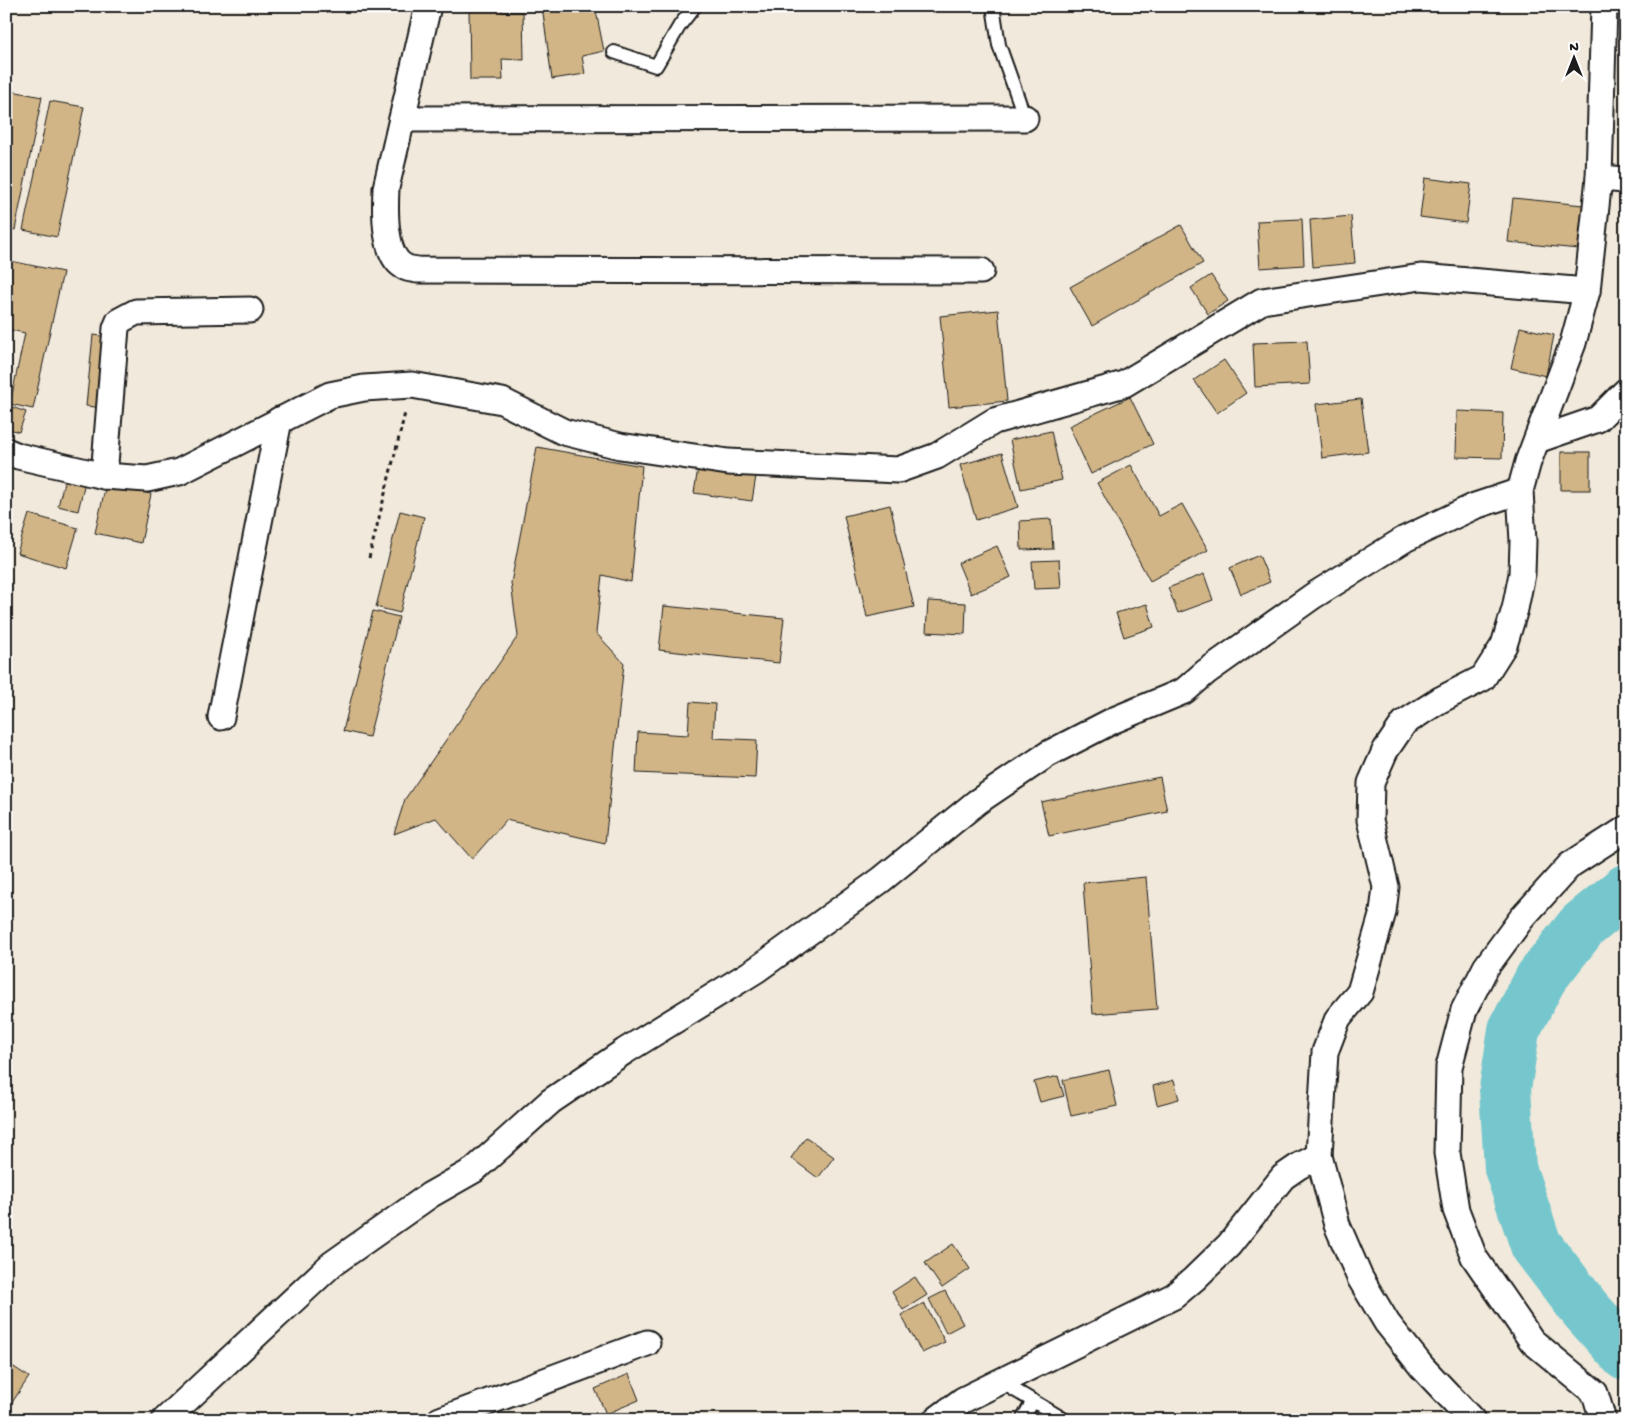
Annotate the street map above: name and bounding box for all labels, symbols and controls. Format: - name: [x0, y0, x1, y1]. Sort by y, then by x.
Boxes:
- north arrow: [1550, 32, 1600, 82]
- text: N: [1569, 39, 1579, 56]

